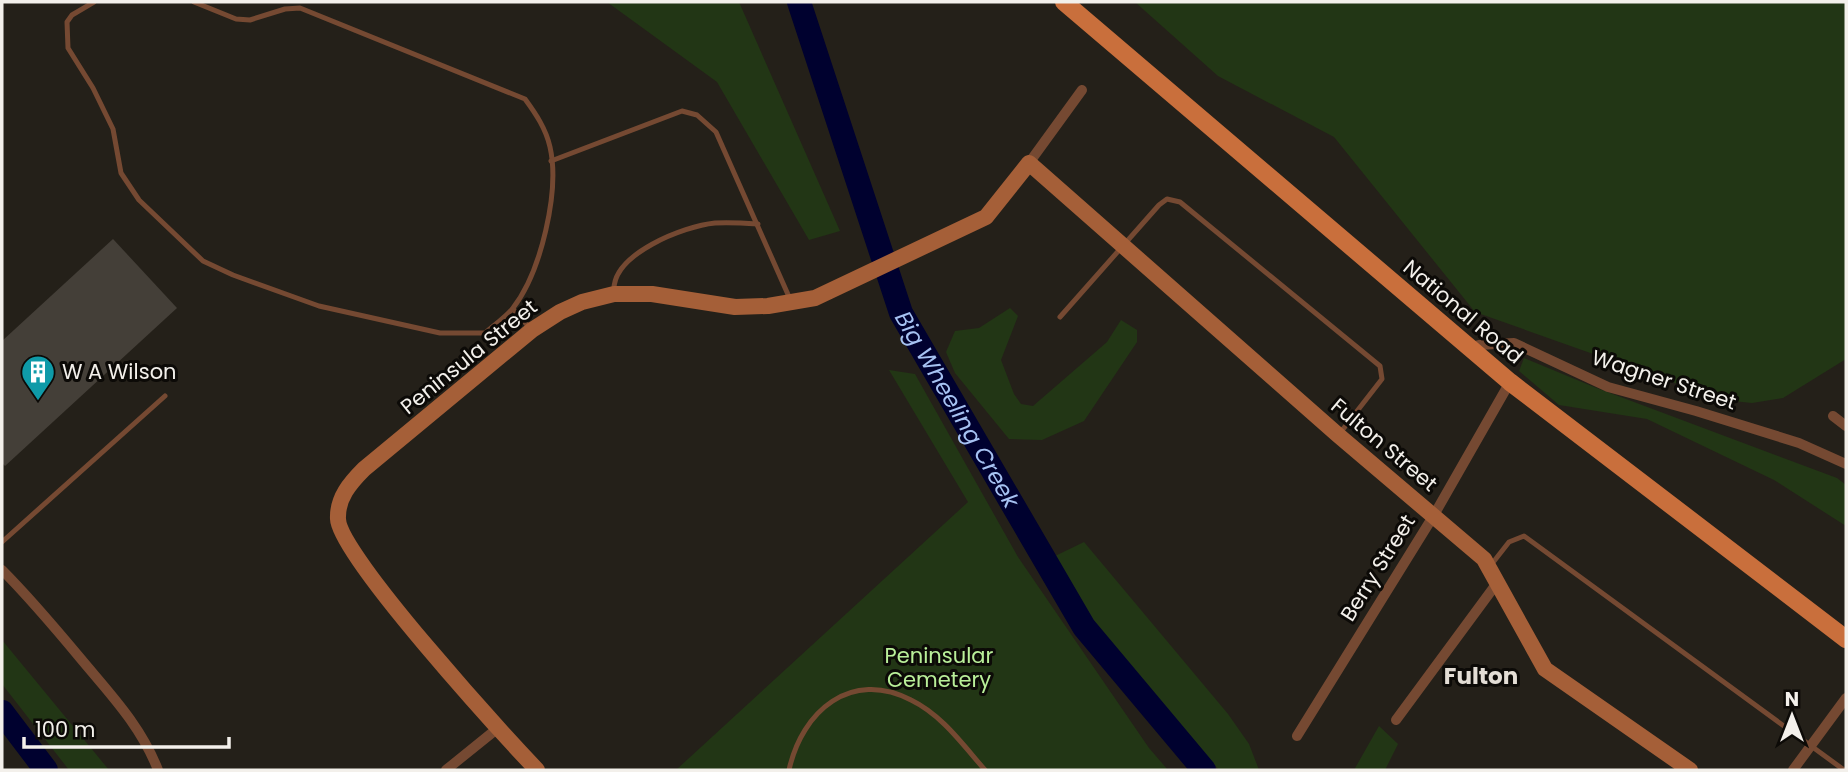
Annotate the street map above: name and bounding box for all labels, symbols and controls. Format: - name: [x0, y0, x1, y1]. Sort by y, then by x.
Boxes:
- street label: National Road: [1397, 253, 1529, 370]
- street label: Peninsula Street: [394, 292, 543, 421]
- water label: Big Wheeling Creek: [887, 305, 1028, 515]
- street label: Wagner Street: [1588, 343, 1740, 417]
- building icon: W A Wilson: [19, 353, 57, 402]
- place label: W A Wilson: [62, 357, 177, 386]
- street label: Fulton Street: [1325, 391, 1444, 498]
- street label: Berry Street: [1333, 509, 1422, 627]
- park label: Peninsular Cemetery: [885, 641, 994, 694]
- district label: Fulton: [1444, 660, 1518, 692]
- north arrow: [1757, 681, 1827, 751]
- text: N: [1785, 686, 1799, 713]
- scale bar: [24, 706, 229, 750]
- text: 100 m: [35, 715, 95, 744]

